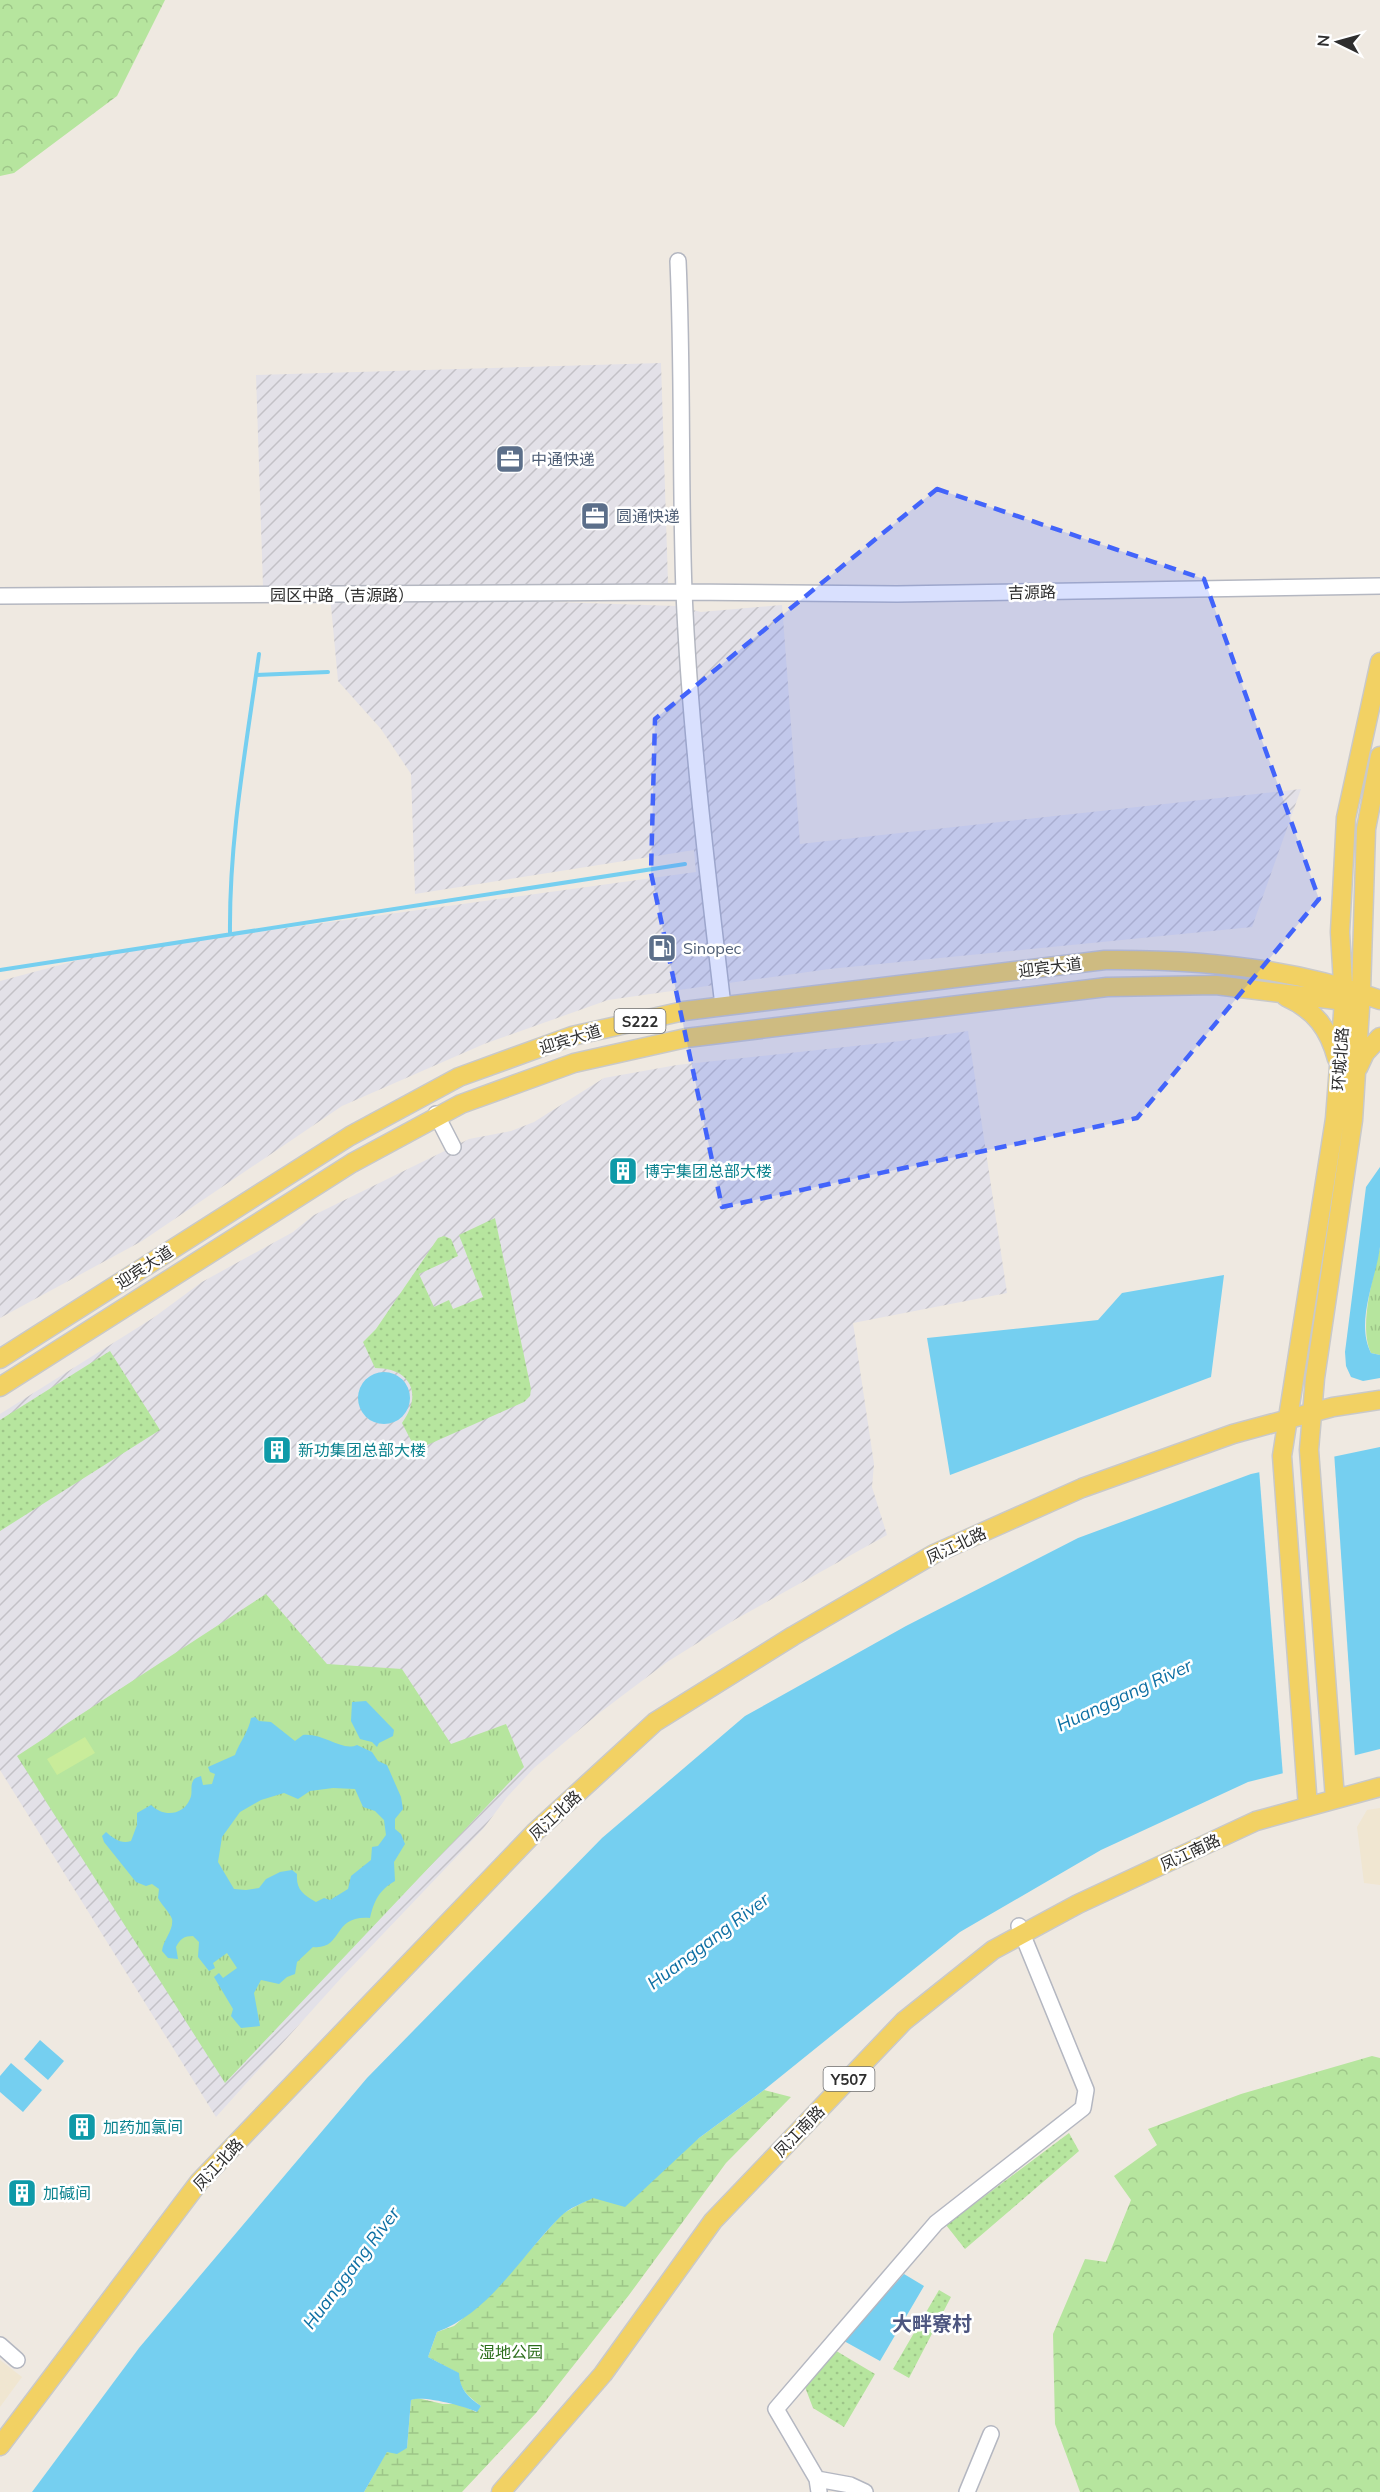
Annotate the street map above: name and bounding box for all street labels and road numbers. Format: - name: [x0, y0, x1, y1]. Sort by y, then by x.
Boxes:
- street label: 吉源路: [1008, 582, 1056, 602]
- street label: 园区中路（吉源路）: [270, 585, 414, 605]
- street label: 迎宾大道: [1017, 953, 1083, 981]
- road number: S222: [614, 1009, 666, 1033]
- street label: 迎宾大道: [536, 1020, 604, 1058]
- street label: 环城北路: [1328, 1026, 1352, 1092]
- street label: 迎宾大道: [112, 1241, 176, 1293]
- street label: 凤江北路: [923, 1522, 989, 1568]
- street label: 凤江北路: [525, 1786, 585, 1844]
- street label: 凤江南路: [1157, 1829, 1223, 1875]
- road number: Y507: [824, 2067, 874, 2091]
- street label: 凤江南路: [770, 2101, 828, 2161]
- street label: 凤江北路: [189, 2134, 247, 2194]

